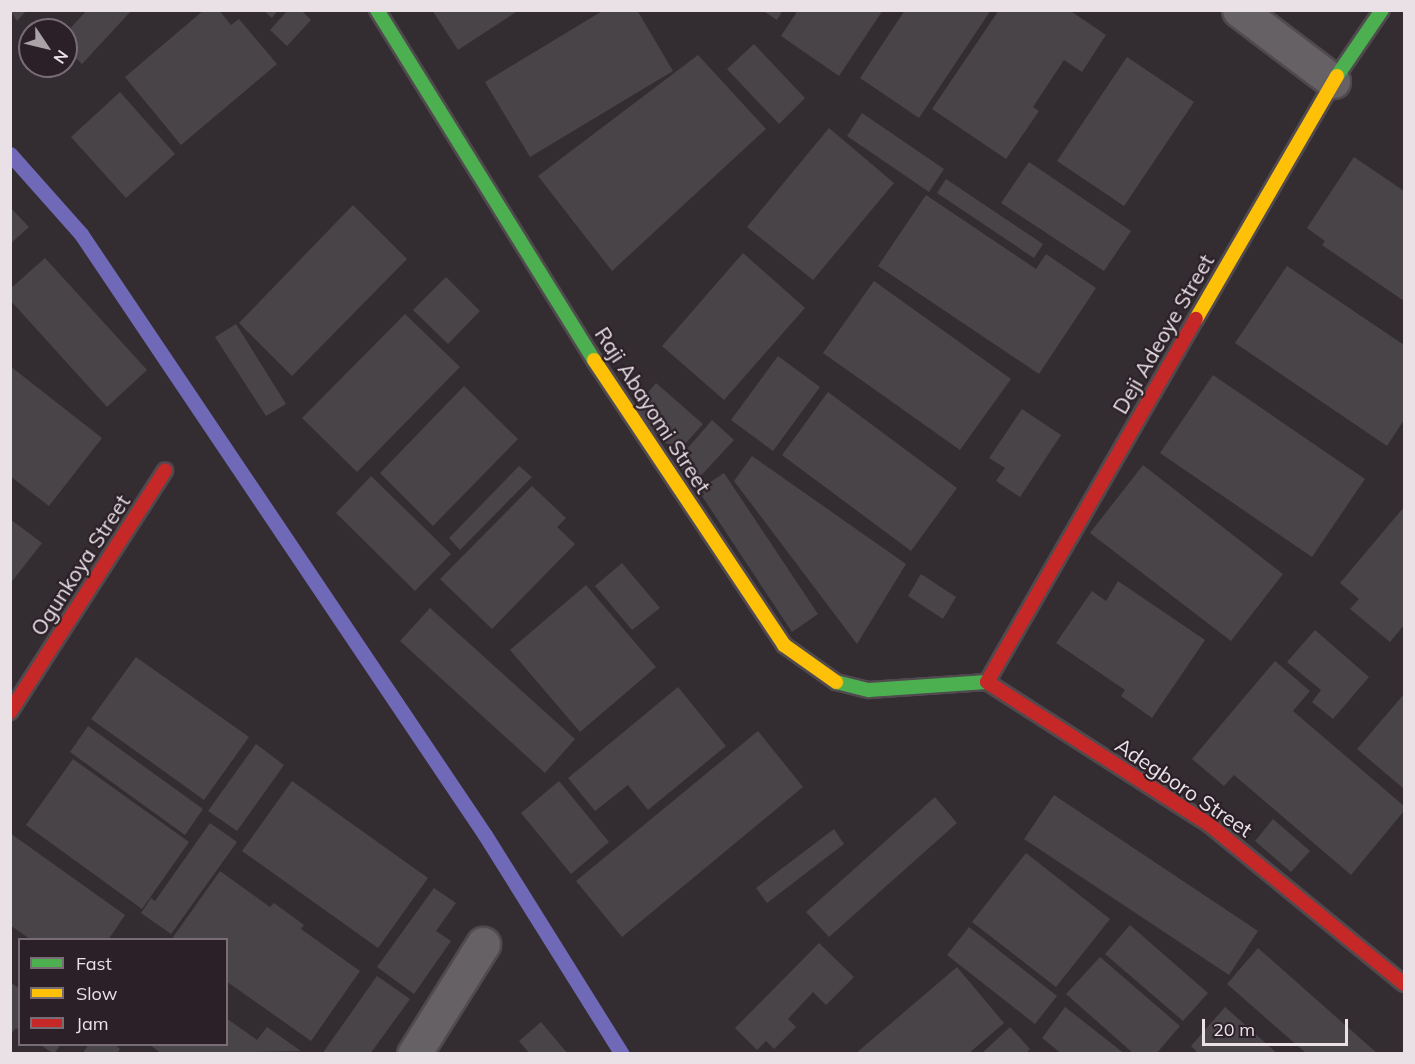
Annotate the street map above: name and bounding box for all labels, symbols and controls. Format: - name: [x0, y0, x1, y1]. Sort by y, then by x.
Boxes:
- north arrow: [18, 18, 78, 78]
- text: N: [49, 46, 73, 68]
- street label: Deji Adeoye Street: [1107, 250, 1219, 418]
- street label: Raji Abayomi Street: [590, 322, 716, 498]
- street label: Ogunkoya Street: [25, 490, 135, 640]
- street label: Adegboro Street: [1111, 732, 1257, 842]
- legend: [18, 938, 228, 1046]
- text: Fast: [76, 952, 112, 975]
- text: Slow: [76, 982, 117, 1005]
- scale bar: [1205, 1007, 1350, 1045]
- text: Jam: [76, 1012, 109, 1035]
- text: 20 m: [1213, 1018, 1255, 1041]

